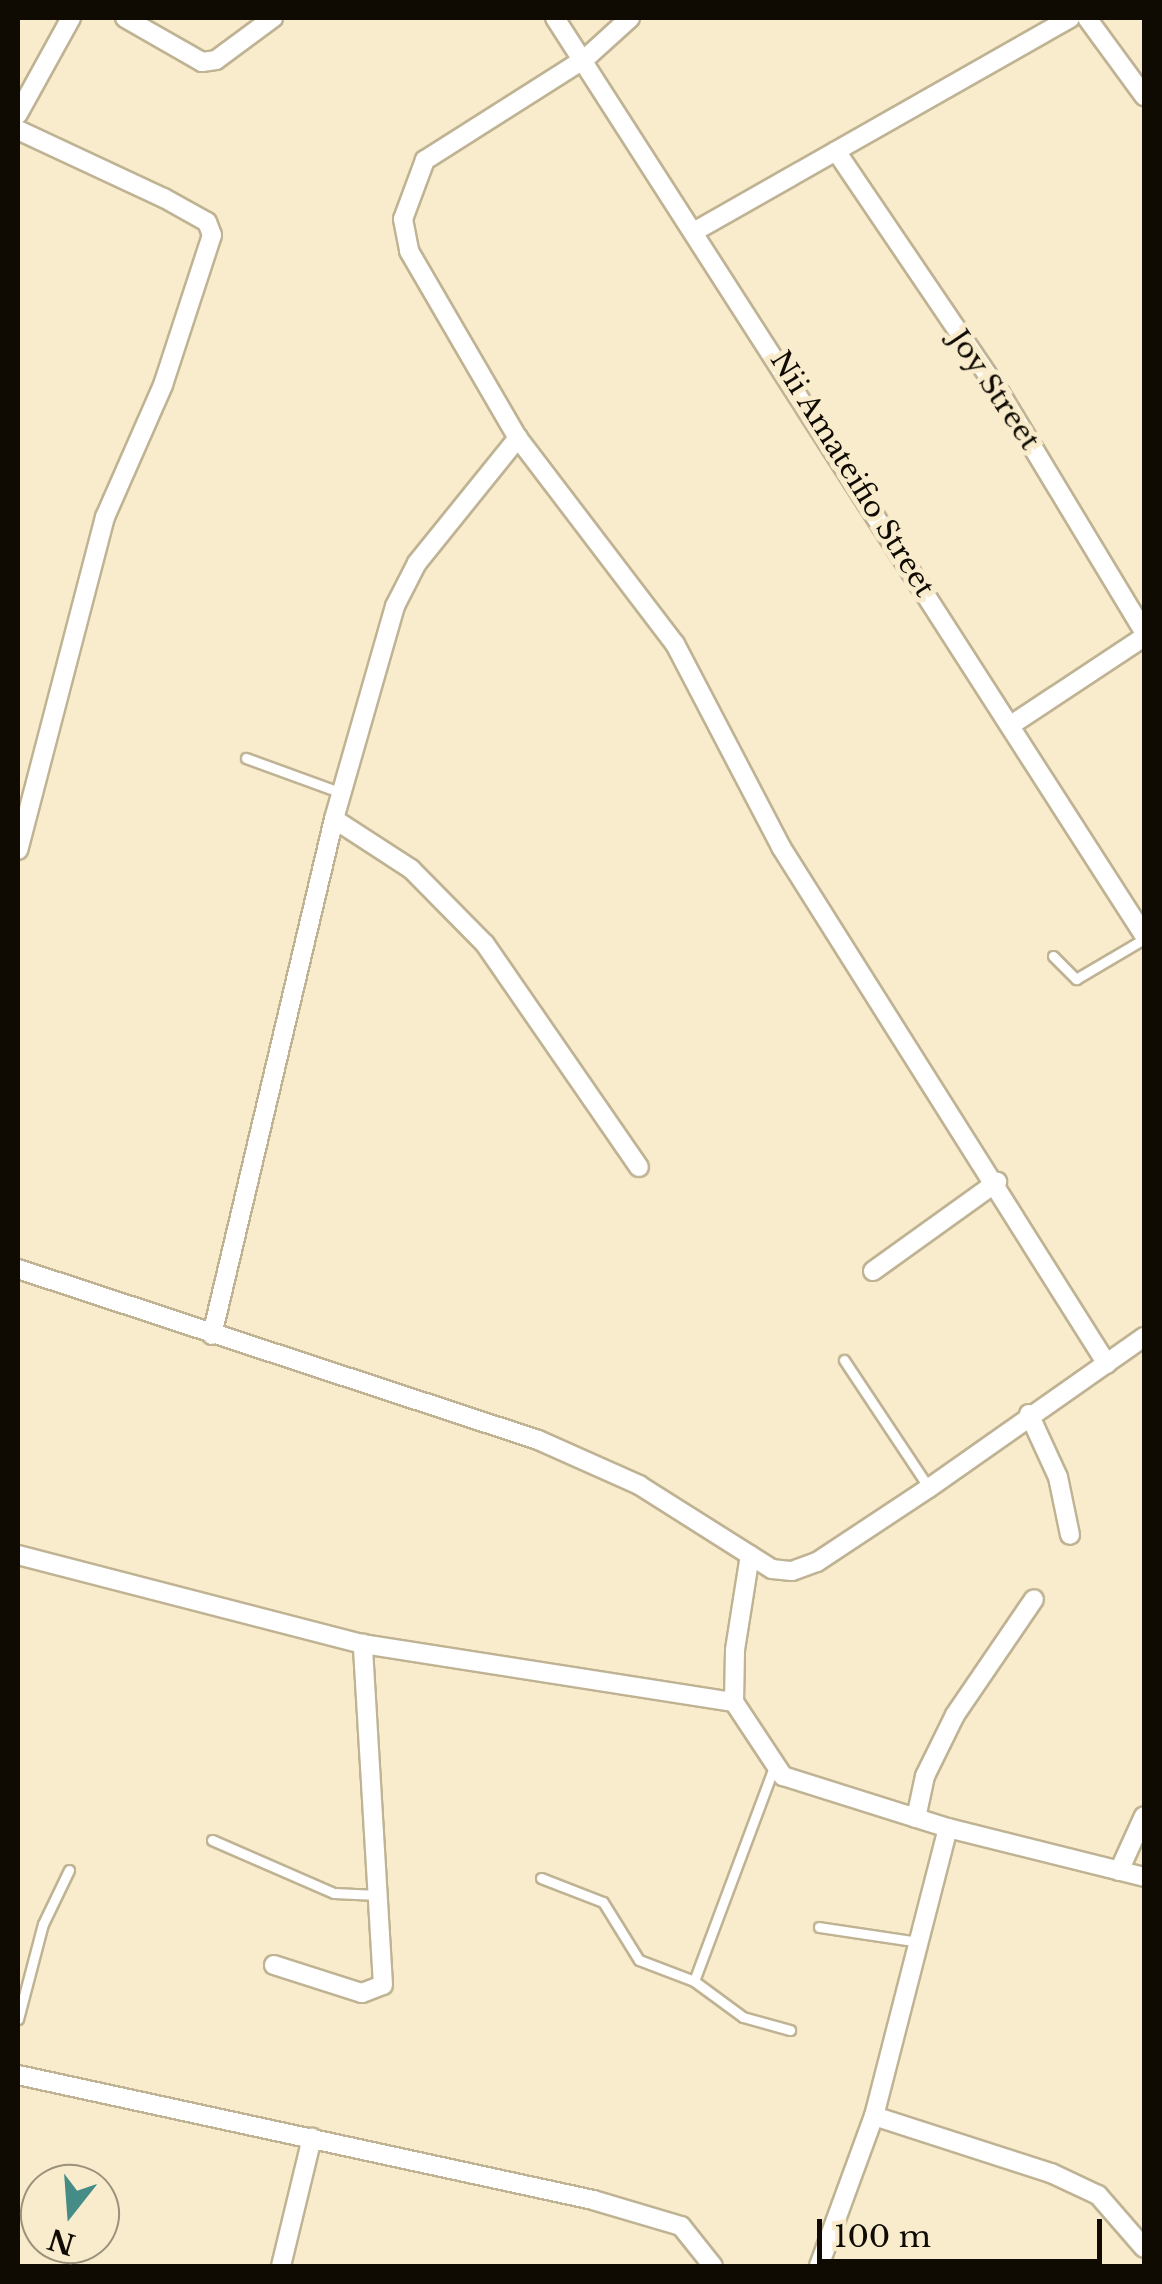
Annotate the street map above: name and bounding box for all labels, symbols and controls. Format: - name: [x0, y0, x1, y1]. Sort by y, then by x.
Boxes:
- street label: Joy Street: [941, 323, 1047, 457]
- street label: Nii Amateifio Street: [762, 345, 942, 603]
- north arrow: [20, 2164, 120, 2264]
- scale bar: [822, 2199, 1107, 2261]
- text: 100 m: [834, 2218, 931, 2255]
- text: N: [44, 2221, 79, 2262]

